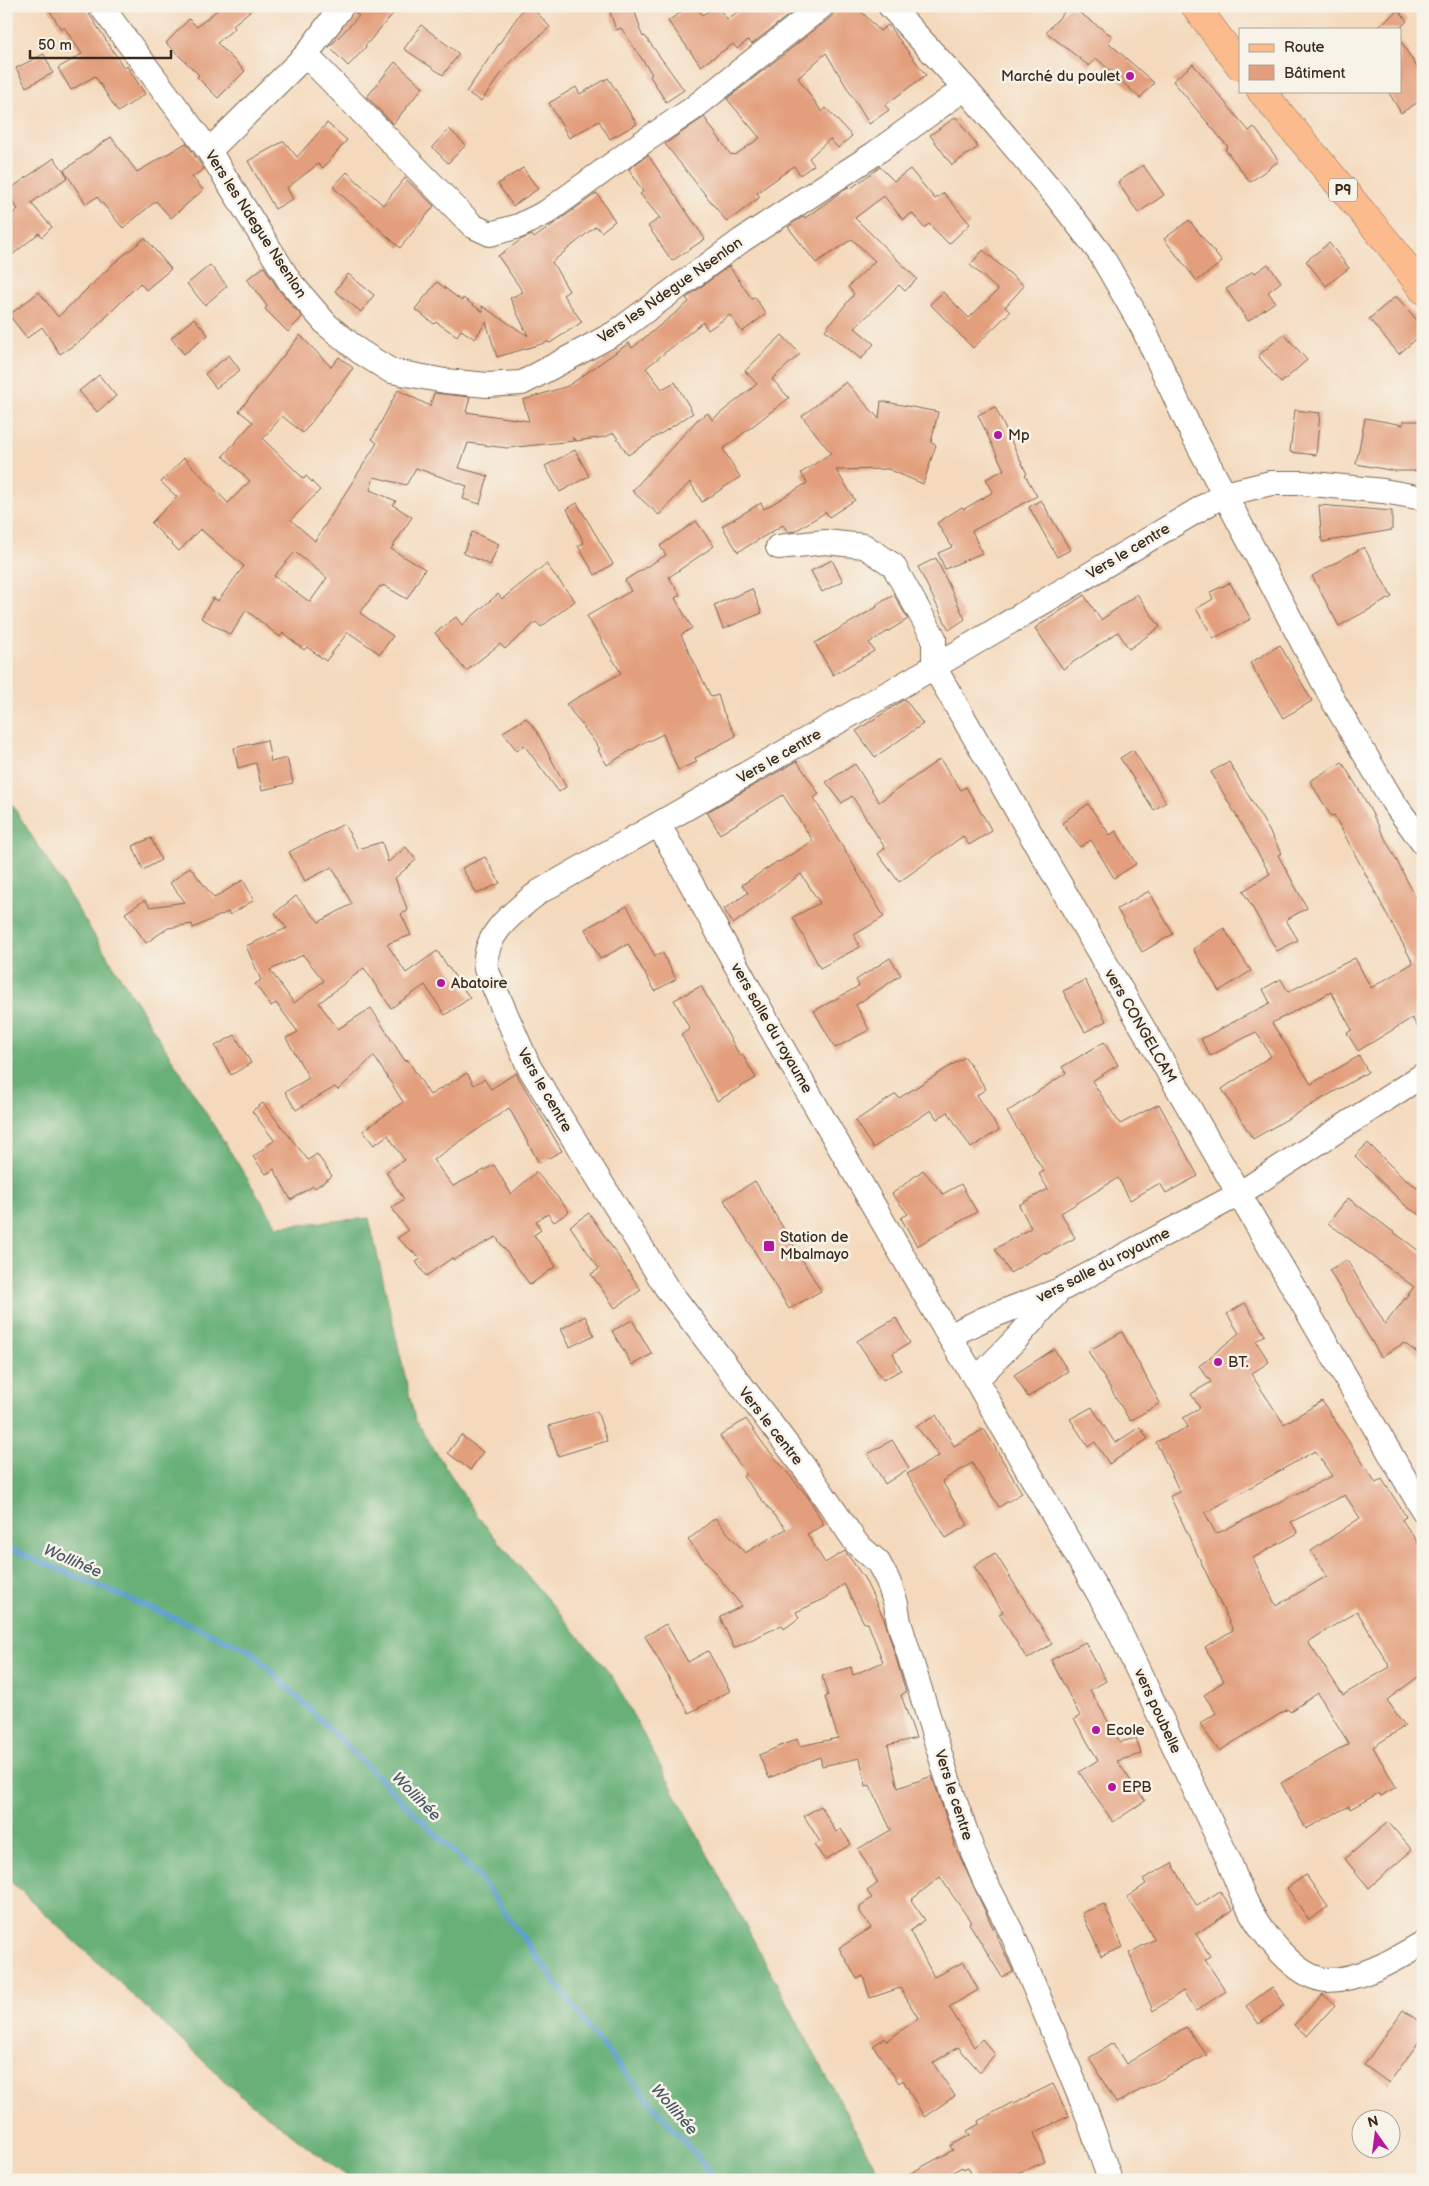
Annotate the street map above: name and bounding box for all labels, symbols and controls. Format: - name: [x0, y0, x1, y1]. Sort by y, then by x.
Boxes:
- scale bar: [30, 28, 171, 60]
- legend: [1239, 28, 1402, 92]
- text: 50 m: [38, 36, 72, 55]
- text: Route: [1284, 38, 1325, 57]
- text: Bâtiment: [1284, 64, 1346, 83]
- place label: Marché du poulet: [1001, 67, 1120, 86]
- marker: Marché du poulet: [1124, 70, 1136, 82]
- street label: Vers les Ndegue Nsenlon: [201, 147, 311, 302]
- road number: P9: [1329, 178, 1357, 202]
- street label: Vers les Ndegue Nsenlon: [594, 233, 746, 348]
- place label: Mp: [1008, 426, 1030, 445]
- marker: Mp: [992, 429, 1004, 441]
- street label: Vers le centre: [1083, 519, 1174, 584]
- street label: Vers le centre: [734, 725, 825, 788]
- street label: vers salle du royaume: [726, 959, 817, 1097]
- street label: vers CONGELCAM: [1100, 965, 1181, 1087]
- place label: Abatoire: [451, 974, 507, 993]
- marker: Abatoire: [435, 977, 447, 989]
- street label: Vers le centre: [513, 1045, 576, 1136]
- street label: vers salle du royaume: [1032, 1224, 1173, 1308]
- place label: Station de Mbalmayo: [780, 1228, 849, 1264]
- marker: Station de Mbalmayo: [762, 1239, 776, 1253]
- place label: BT.: [1228, 1353, 1249, 1372]
- marker: BT.: [1212, 1356, 1224, 1368]
- street label: Vers le centre: [734, 1383, 807, 1469]
- water label: Wollihée: [40, 1541, 104, 1582]
- street label: vers poubelle: [1129, 1665, 1185, 1757]
- place label: Ecole: [1106, 1721, 1145, 1740]
- marker: Ecole: [1090, 1724, 1102, 1736]
- street label: Vers le centre: [930, 1748, 977, 1843]
- water label: Wollihée: [388, 1769, 444, 1825]
- place label: EPB: [1122, 1778, 1152, 1797]
- marker: EPB: [1106, 1781, 1118, 1793]
- water label: Wollihée: [647, 2081, 701, 2139]
- north arrow: [1352, 2108, 1402, 2158]
- text: N: [1366, 2112, 1380, 2131]

